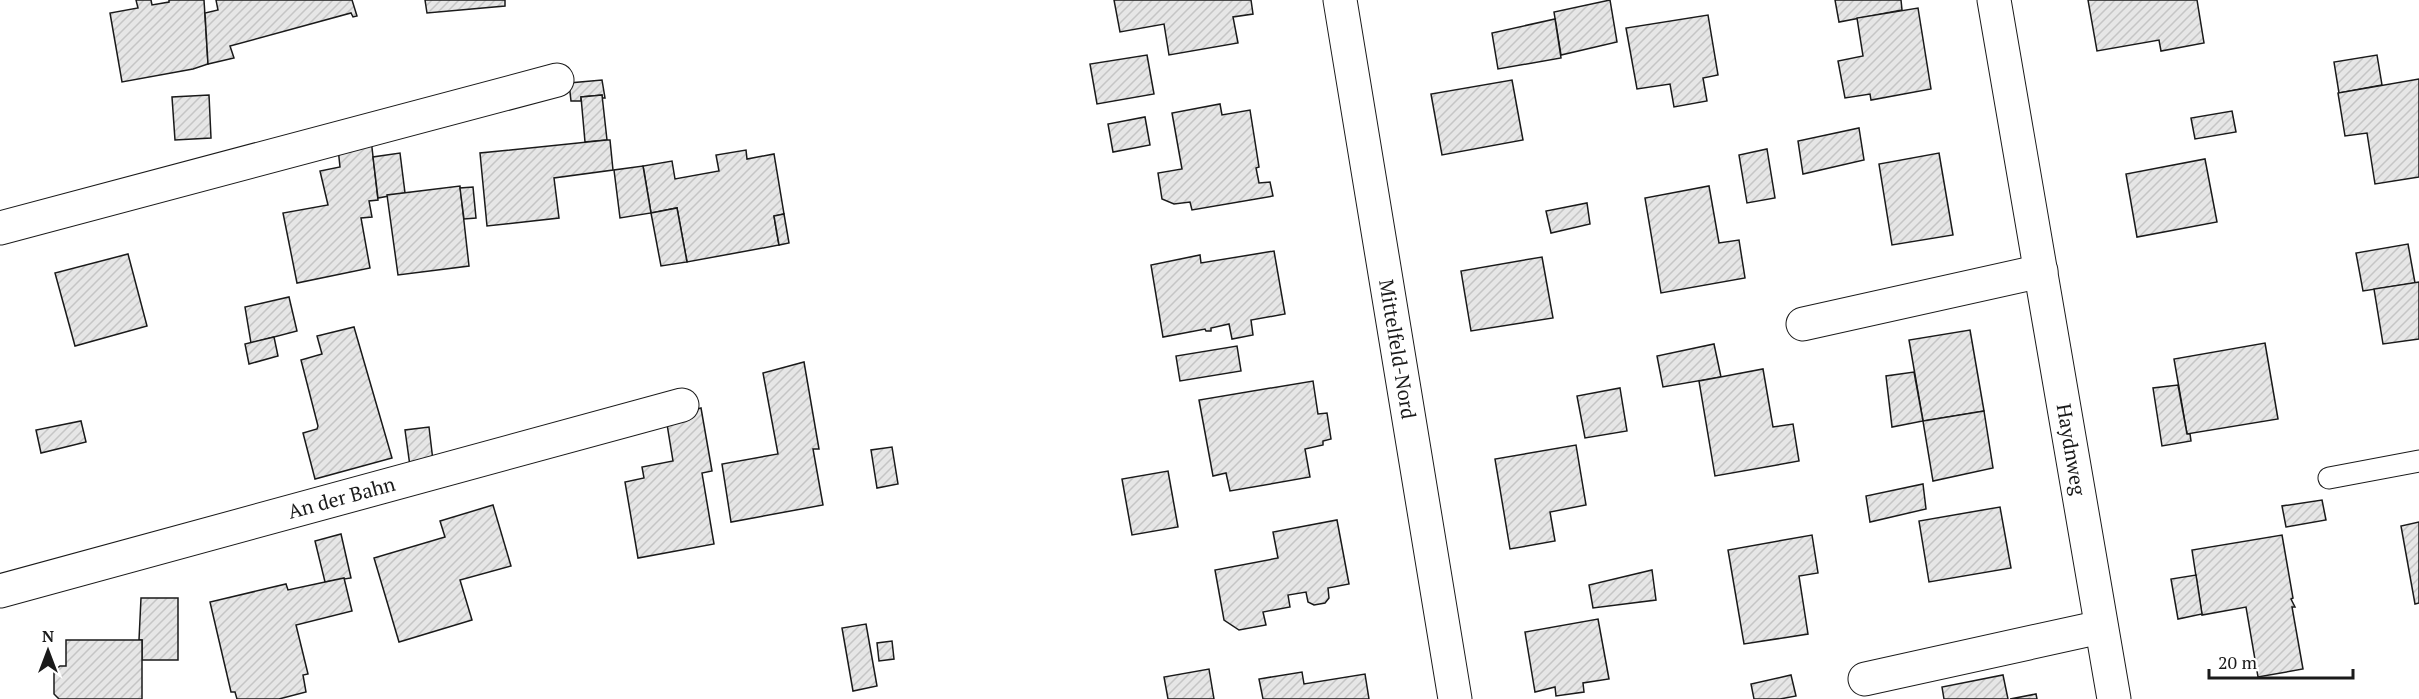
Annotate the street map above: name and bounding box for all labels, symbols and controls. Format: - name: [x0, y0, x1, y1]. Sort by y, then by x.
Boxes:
- street label: Mittelfeld-Nord: [1373, 277, 1423, 421]
- street label: Haydnweg: [2050, 401, 2093, 498]
- street label: An der Bahn: [285, 470, 398, 525]
- north arrow: [18, 621, 78, 681]
- text: N: [42, 625, 54, 647]
- scale bar: [2209, 642, 2353, 680]
- text: 20 m: [2218, 650, 2258, 674]

